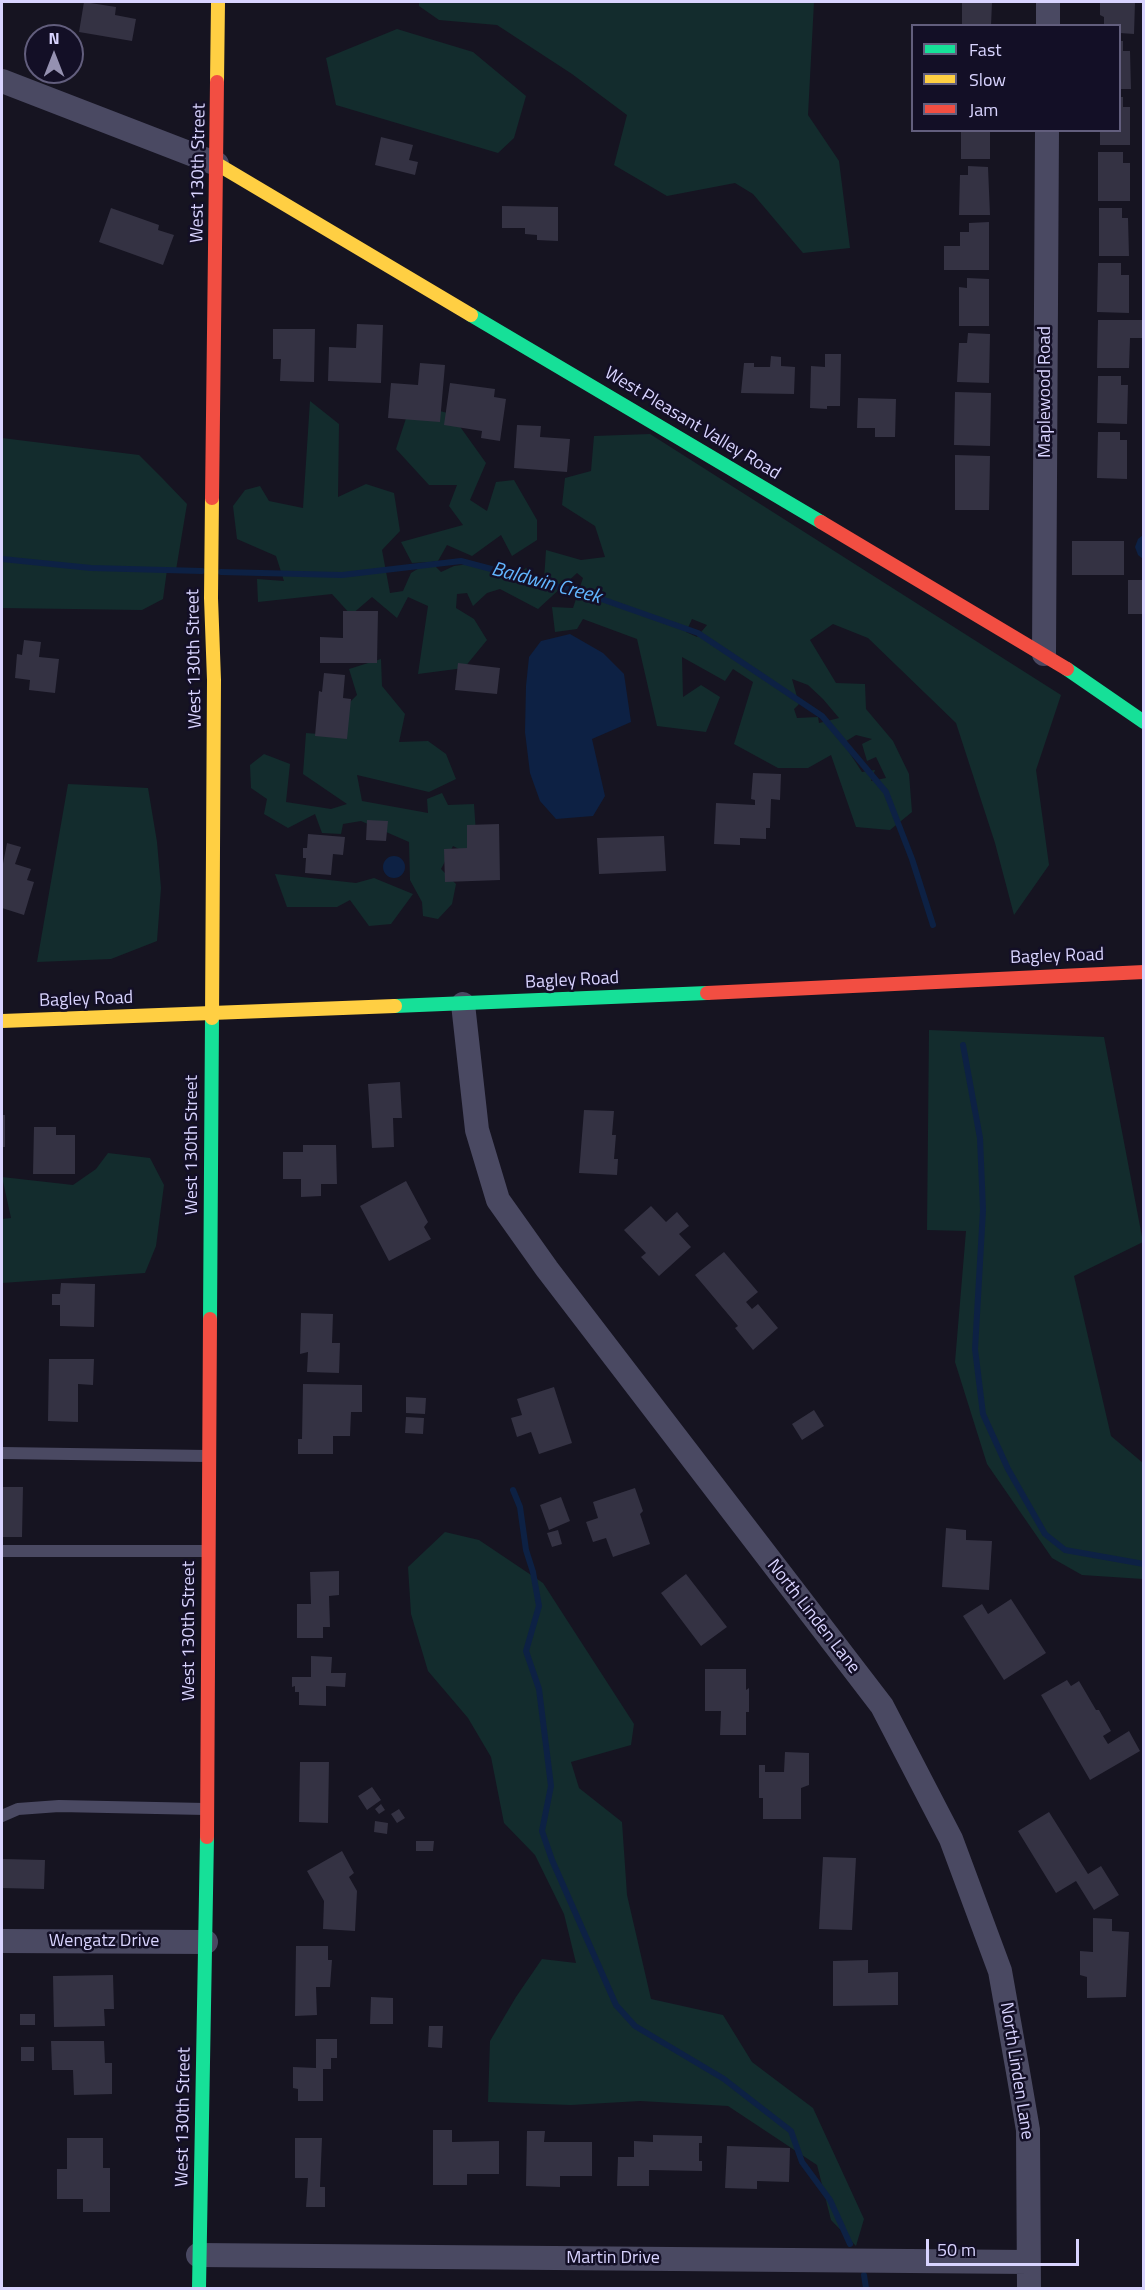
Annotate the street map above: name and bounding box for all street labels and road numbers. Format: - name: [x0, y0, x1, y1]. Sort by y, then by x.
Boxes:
- street label: West 130th Street: [187, 103, 211, 243]
- street label: Maplewood Road: [1035, 326, 1057, 458]
- street label: West Pleasant Valley Road: [600, 363, 784, 485]
- street label: West 130th Street: [183, 589, 207, 729]
- street label: Bagley Road: [1010, 945, 1104, 969]
- street label: Bagley Road: [524, 968, 620, 994]
- street label: Bagley Road: [39, 988, 133, 1012]
- street label: West 130th Street: [182, 1075, 204, 1215]
- street label: North Linden Lane: [762, 1556, 864, 1678]
- street label: West 130th Street: [179, 1561, 201, 1701]
- street label: Wengatz Drive: [49, 1931, 159, 1953]
- street label: North Linden Lane: [994, 2001, 1038, 2141]
- street label: West 130th Street: [172, 2047, 196, 2187]
- street label: Martin Drive: [566, 2248, 660, 2270]

